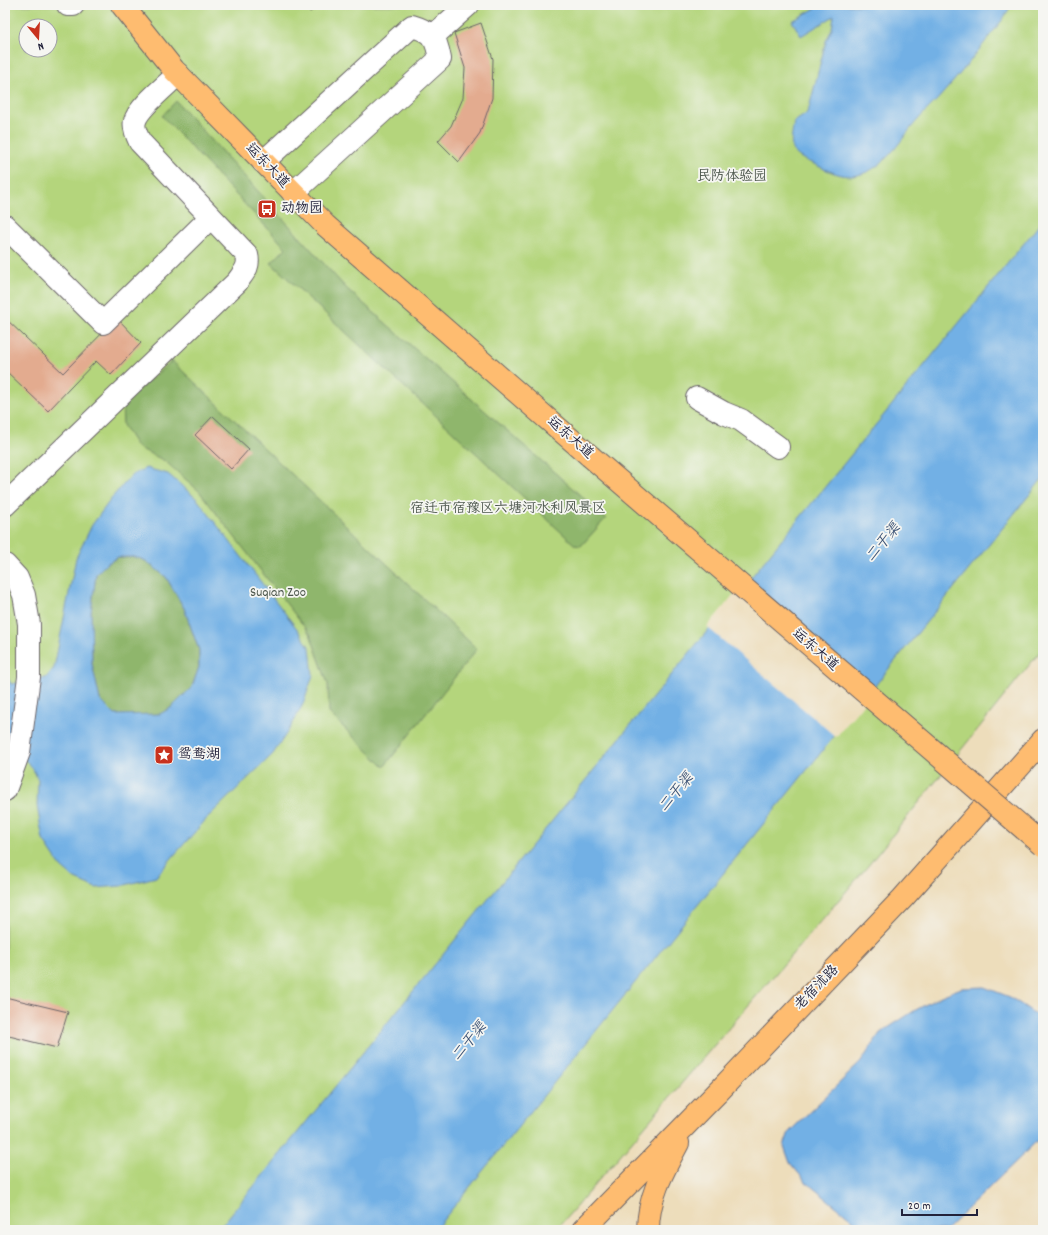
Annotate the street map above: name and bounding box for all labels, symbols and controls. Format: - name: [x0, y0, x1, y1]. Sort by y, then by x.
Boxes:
- north arrow: [18, 18, 58, 58]
- text: N: [35, 37, 46, 54]
- street label: 运东大道: [240, 139, 294, 193]
- park label: 民防体验园: [697, 167, 767, 187]
- bus stop icon: 动物园: [256, 198, 278, 220]
- place label: 动物园: [281, 199, 323, 219]
- street label: 运东大道: [542, 412, 598, 464]
- park label: 宿迁市宿豫区六塘河水利风景区: [410, 499, 606, 519]
- water label: 二干渠: [861, 517, 908, 567]
- park label: Suqian Zoo: [250, 583, 306, 603]
- street label: 运东大道: [787, 624, 843, 676]
- place icon: 鸳鸯湖: [153, 744, 175, 766]
- place label: 鸳鸯湖: [178, 745, 220, 765]
- water label: 二干渠: [654, 767, 701, 817]
- street label: 老宿沭路: [790, 961, 844, 1015]
- water label: 二干渠: [447, 1016, 494, 1066]
- scale bar: [902, 1191, 977, 1217]
- text: 20 m: [908, 1198, 931, 1215]

